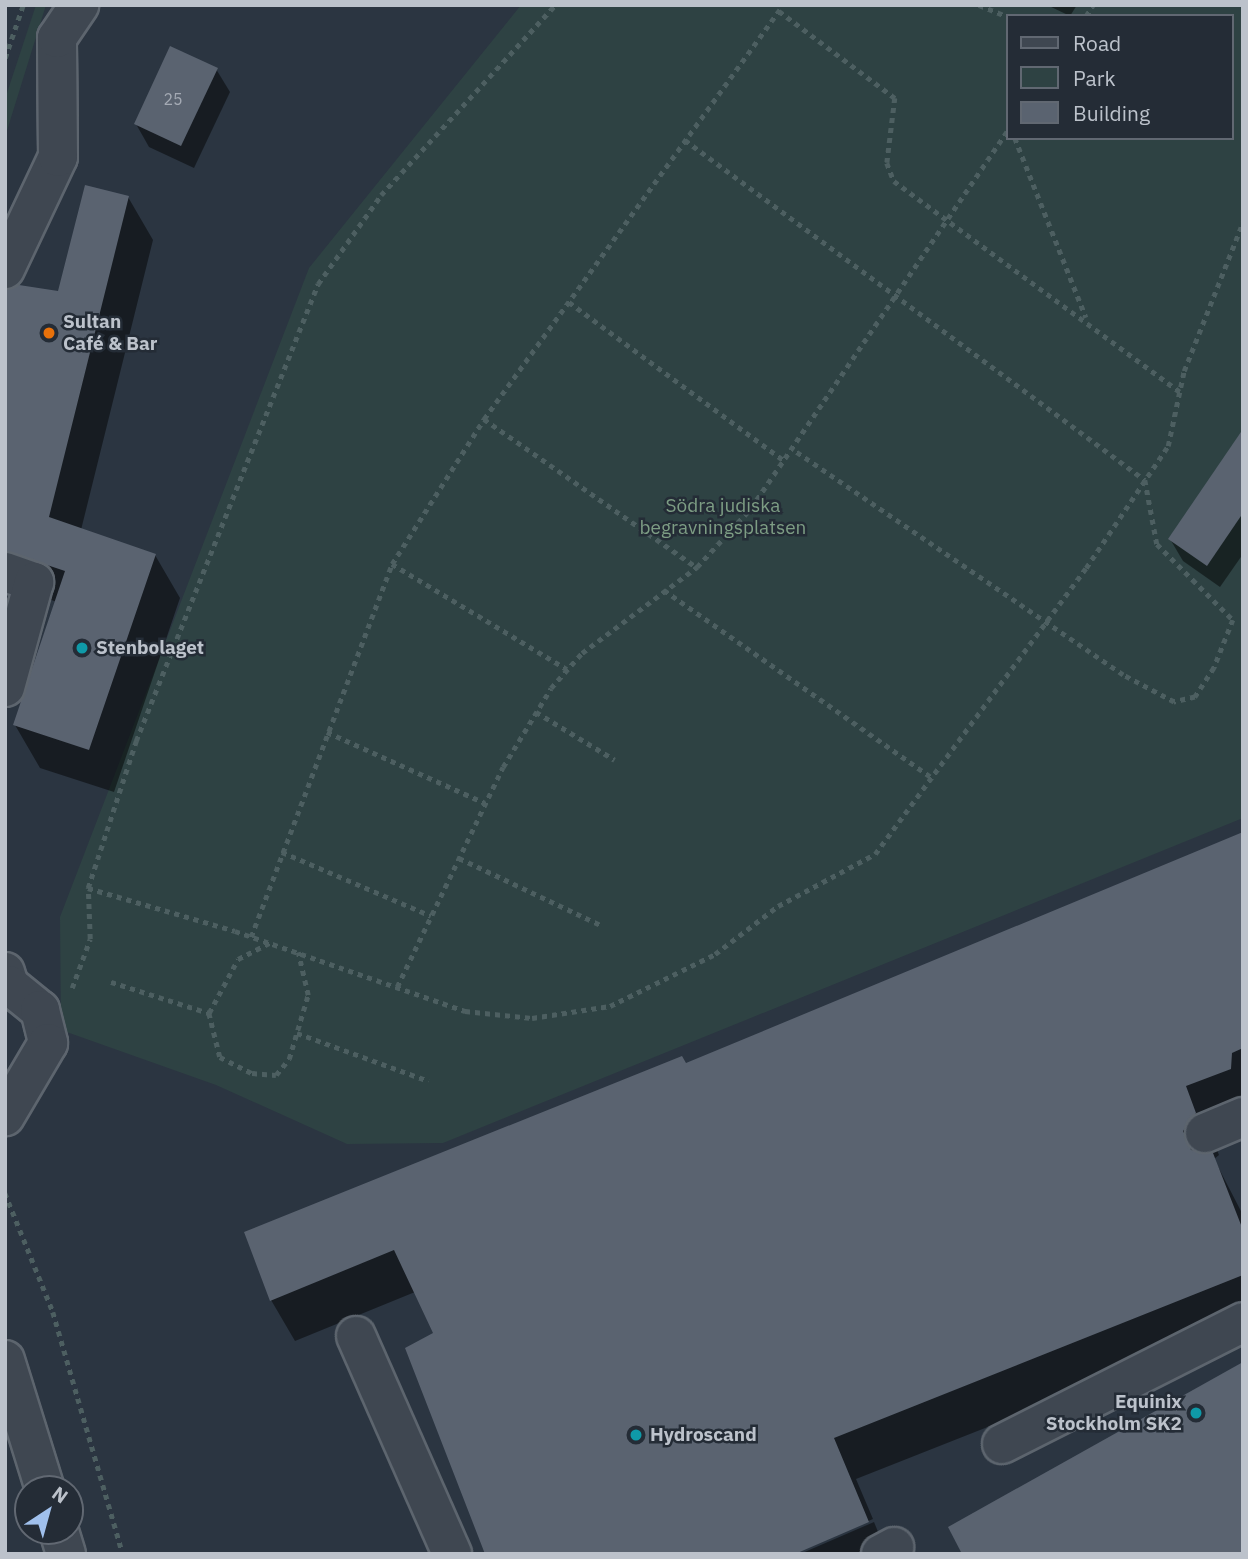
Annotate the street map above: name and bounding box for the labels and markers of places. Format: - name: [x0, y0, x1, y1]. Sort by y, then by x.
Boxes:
- place label: Sultan Café & Bar: [63, 311, 157, 355]
- marker: Sultan Café & Bar: [41, 325, 57, 341]
- place label: Stenbolaget: [96, 637, 204, 659]
- marker: Stenbolaget: [74, 640, 90, 656]
- place label: Equinix Stockholm SK2: [1046, 1391, 1182, 1435]
- marker: Equinix Stockholm SK2: [1188, 1405, 1204, 1421]
- place label: Hydroscand: [650, 1424, 757, 1446]
- marker: Hydroscand: [628, 1427, 644, 1443]

